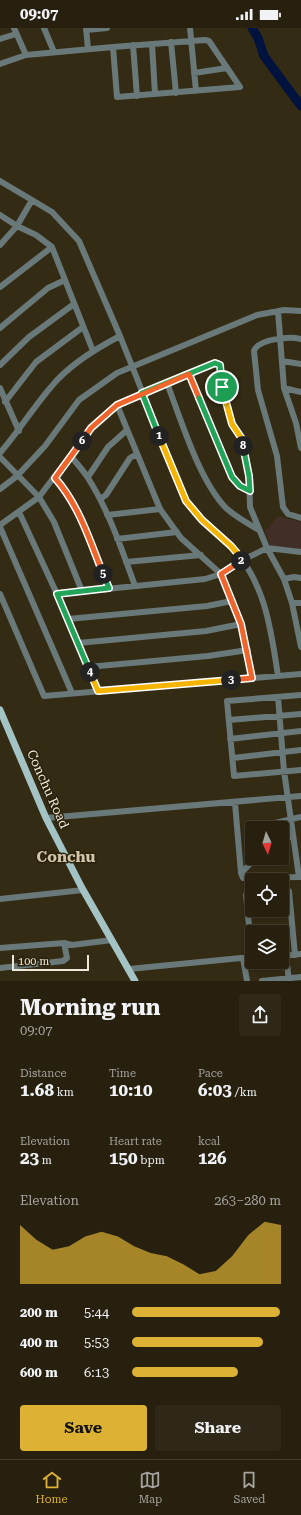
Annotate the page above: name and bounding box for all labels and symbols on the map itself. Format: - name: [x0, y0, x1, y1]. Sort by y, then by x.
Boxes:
- pin: [205, 370, 239, 404]
- pin: 1: [149, 426, 169, 446]
- pin: 6: [72, 431, 92, 451]
- pin: 8: [233, 436, 253, 456]
- pin: 2: [231, 551, 251, 571]
- pin: 5: [93, 564, 113, 584]
- pin: 4: [80, 662, 100, 682]
- pin: 3: [221, 670, 241, 690]
- street label: Conchu Road: [24, 747, 72, 831]
- north arrow: [245, 821, 289, 865]
- district label: Conchu: [37, 848, 96, 866]
- scale bar: [12, 953, 89, 972]

